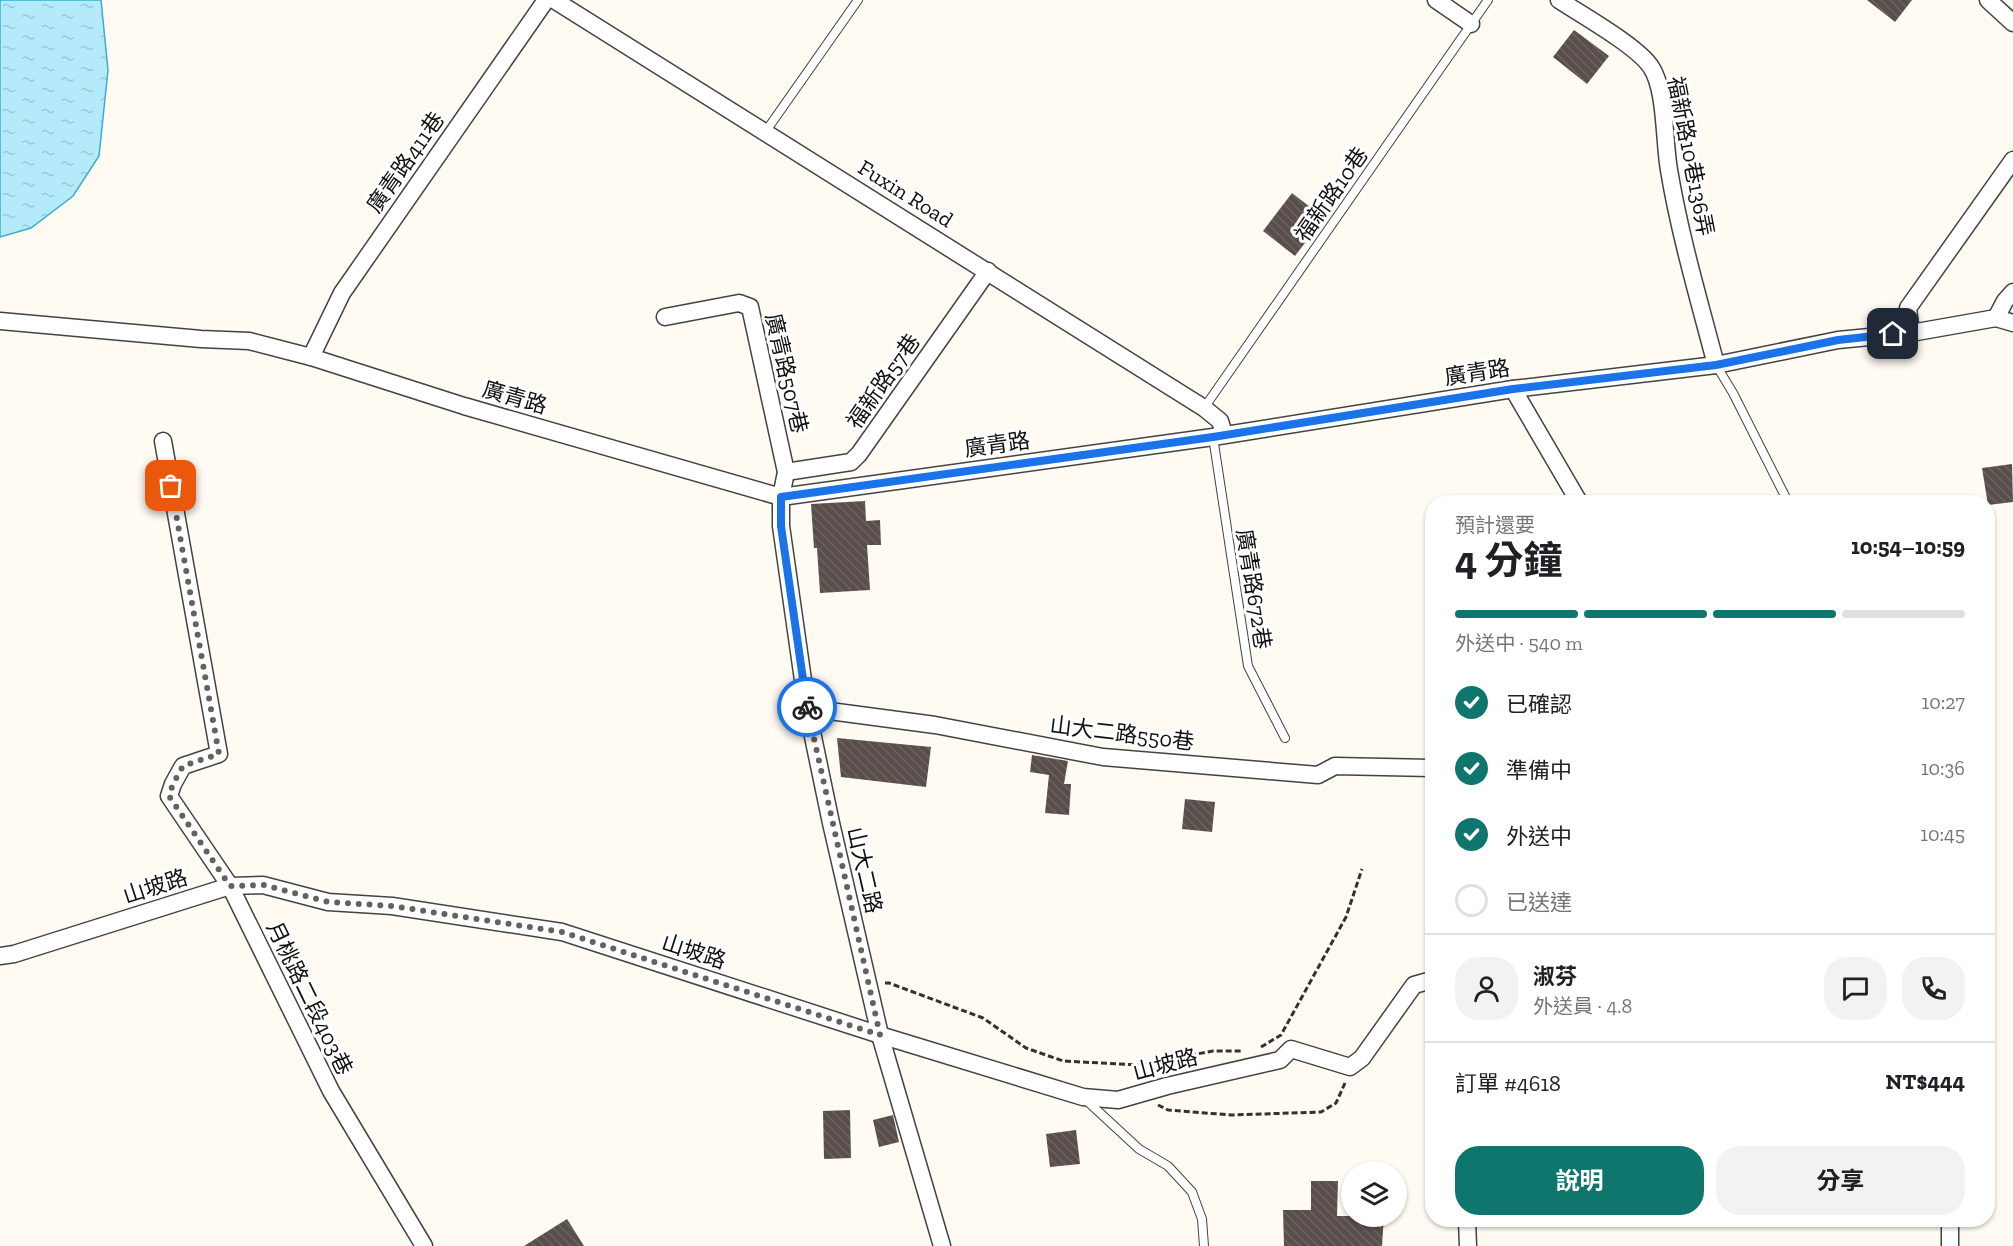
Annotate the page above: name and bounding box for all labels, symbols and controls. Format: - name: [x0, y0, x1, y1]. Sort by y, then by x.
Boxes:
- street label: 福新路10巷136弄: [1662, 74, 1719, 238]
- street label: 廣青路411巷: [361, 107, 450, 218]
- street label: 福新路10巷: [1289, 142, 1374, 247]
- street label: Fuxin Road: [853, 154, 958, 233]
- pin: [1867, 308, 1918, 359]
- street label: 廣青路507巷: [760, 310, 813, 436]
- icon: home: [1876, 317, 1909, 350]
- street label: 福新路57巷: [841, 329, 926, 434]
- street label: 廣青路: [1442, 354, 1512, 391]
- street label: 廣青路: [479, 375, 550, 420]
- street label: 廣青路: [963, 427, 1032, 462]
- pin: [145, 460, 196, 511]
- icon: bag: [154, 469, 187, 502]
- text: 預計還要: [1455, 513, 1535, 537]
- street label: 廣青路672巷: [1231, 527, 1276, 651]
- text: 10:54–10:59: [1851, 533, 1965, 560]
- text: 4 分鐘: [1455, 537, 1563, 584]
- text: 外送中 · 540 m: [1455, 631, 1583, 655]
- courier: [777, 677, 837, 737]
- icon: check: [1455, 686, 1488, 719]
- text: 10:27: [1922, 690, 1965, 714]
- icon: bike: [791, 691, 824, 724]
- text: 已確認: [1506, 691, 1572, 718]
- street label: 山大二路550巷: [1048, 711, 1196, 756]
- icon: check: [1455, 752, 1488, 785]
- text: 10:36: [1921, 756, 1965, 780]
- text: 準備中: [1506, 757, 1572, 784]
- icon: check: [1455, 818, 1488, 851]
- text: 10:45: [1920, 822, 1965, 846]
- text: 外送中: [1506, 823, 1572, 850]
- street label: 山大二路: [841, 824, 888, 916]
- street label: 山坡路: [120, 863, 191, 910]
- text: 已送達: [1506, 889, 1572, 916]
- street label: 月桃路二段403巷: [261, 917, 358, 1079]
- street label: 山坡路: [658, 928, 729, 975]
- button: person: [1455, 957, 1518, 1020]
- button: chat: [1824, 957, 1887, 1020]
- button: phone: [1902, 957, 1965, 1020]
- text: 淑芬: [1533, 963, 1577, 990]
- text: 外送員 · 4.8: [1533, 994, 1632, 1018]
- street label: 山坡路: [1130, 1043, 1201, 1086]
- text: NT$444: [1886, 1068, 1965, 1095]
- text: 訂單 #4618: [1455, 1070, 1561, 1097]
- button: 說明: [1455, 1146, 1704, 1215]
- button: 分享: [1716, 1146, 1965, 1215]
- map controls: [1341, 1161, 1407, 1227]
- button: layers: [1341, 1161, 1407, 1227]

